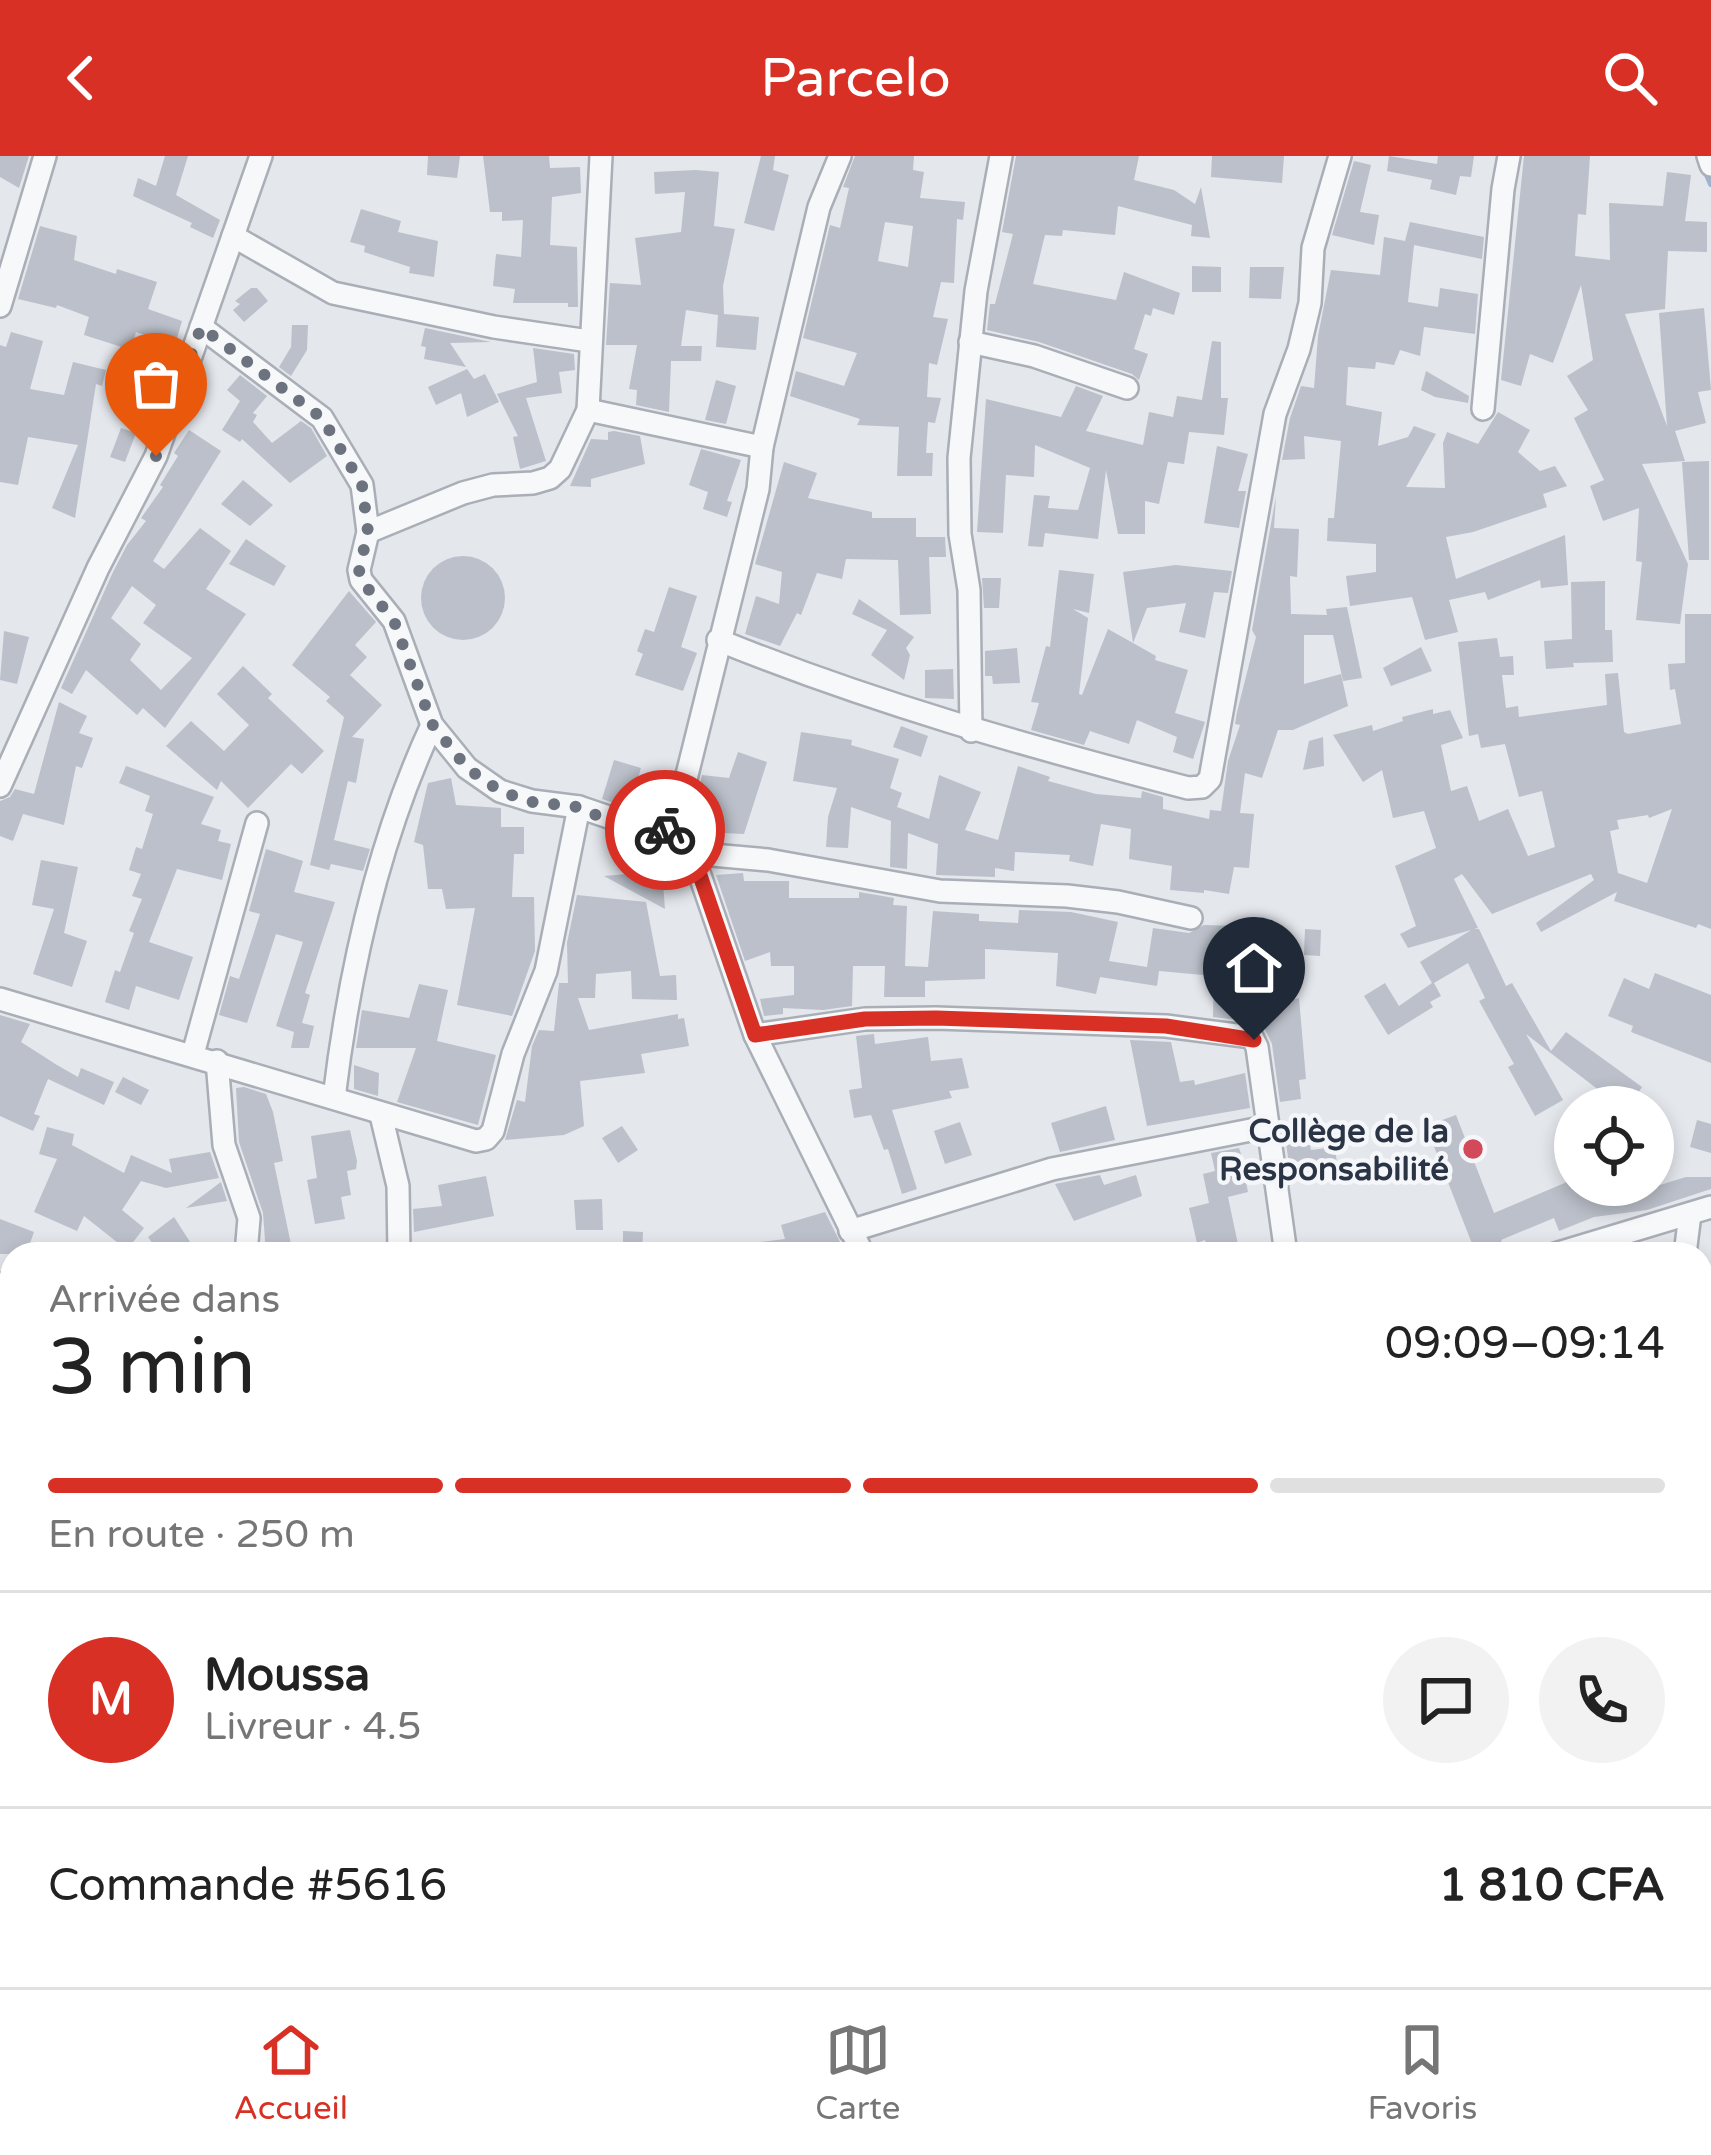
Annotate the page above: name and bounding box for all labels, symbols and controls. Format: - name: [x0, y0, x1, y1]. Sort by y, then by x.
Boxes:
- icon: back: [48, 45, 114, 111]
- icon: search: [1597, 45, 1663, 111]
- text: Parcelo: [760, 46, 951, 111]
- pin: [105, 333, 207, 456]
- icon: bag: [123, 351, 189, 417]
- courier: [605, 770, 725, 890]
- icon: bike: [632, 797, 698, 863]
- pin: [1203, 917, 1305, 1040]
- icon: home: [1221, 935, 1287, 1001]
- map controls: [1554, 1086, 1674, 1206]
- button: locate: [1554, 1086, 1674, 1206]
- place label: Collège de la Responsabilité: [1219, 1112, 1449, 1189]
- marker: Collège de la Responsabilité: [1460, 1136, 1486, 1162]
- text: Arrivée dans: [48, 1276, 280, 1323]
- text: 09:09–09:14: [1385, 1317, 1665, 1371]
- text: 3 min: [48, 1321, 256, 1415]
- text: En route · 250 m: [48, 1511, 355, 1558]
- button: chat: [1383, 1637, 1509, 1763]
- button: phone: [1539, 1637, 1665, 1763]
- text: Moussa: [204, 1649, 370, 1703]
- text: M: [89, 1673, 133, 1727]
- text: Livreur · 4.5: [204, 1703, 422, 1750]
- text: Commande #5616: [48, 1859, 447, 1913]
- text: 1 810 CFA: [1439, 1859, 1665, 1913]
- tab: Accueil: [234, 2017, 348, 2128]
- tab: Carte: [815, 2017, 900, 2128]
- tab: Favoris: [1368, 2017, 1477, 2128]

